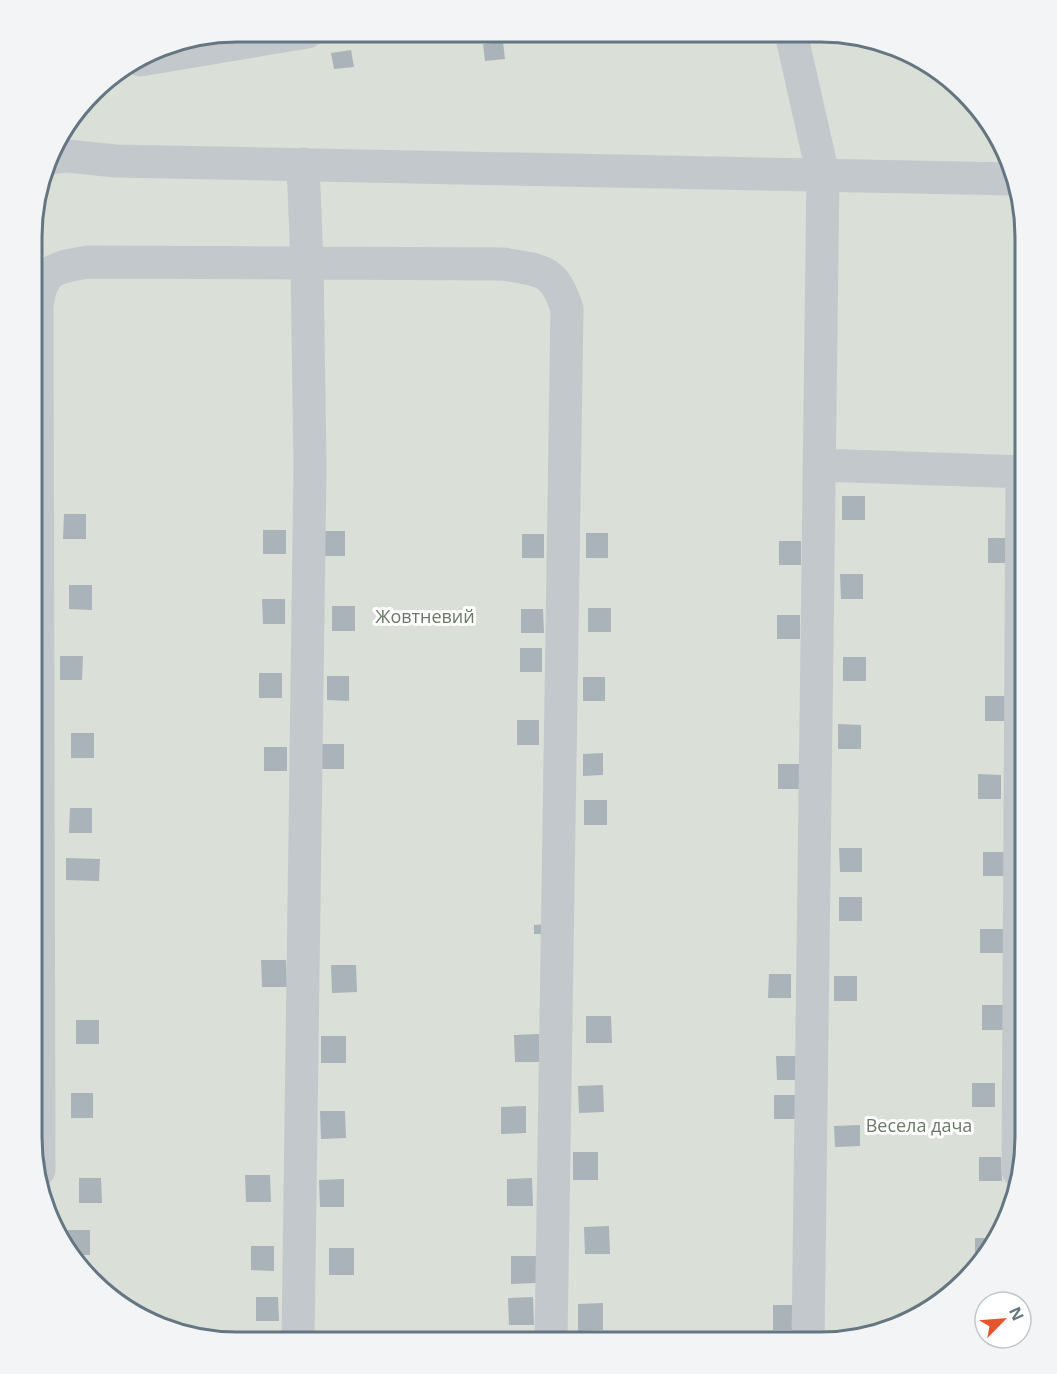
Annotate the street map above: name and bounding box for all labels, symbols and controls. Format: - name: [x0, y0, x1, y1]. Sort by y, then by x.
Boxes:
- park label: Жовтневий: [375, 604, 475, 628]
- park label: Весела дача: [866, 1113, 972, 1137]
- north arrow: [973, 1290, 1033, 1350]
- text: N: [1004, 1303, 1029, 1324]

